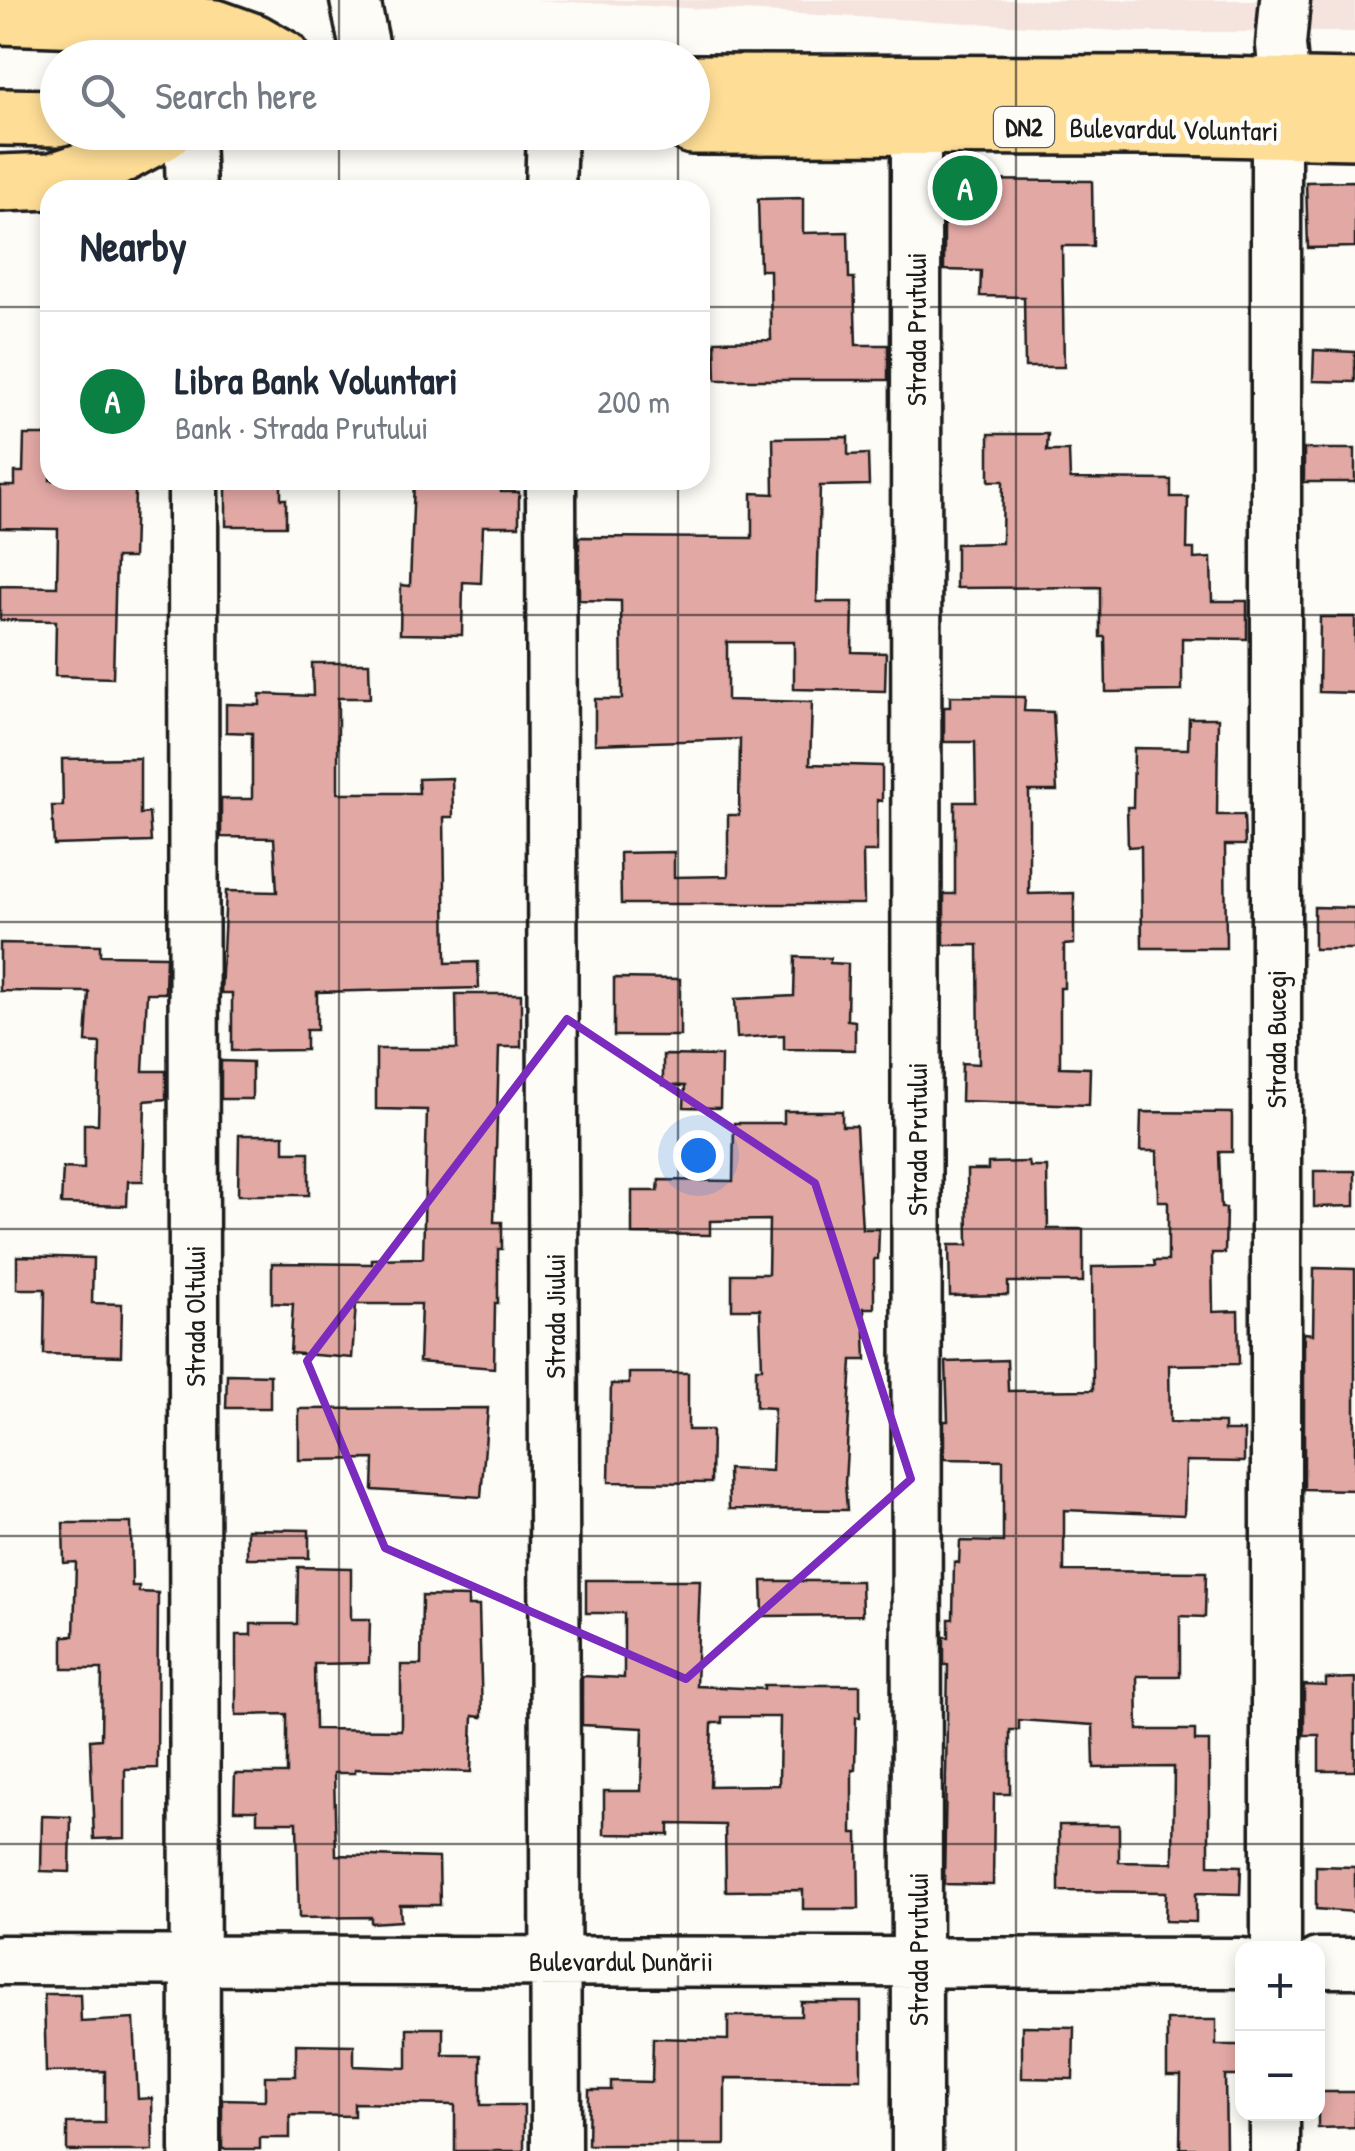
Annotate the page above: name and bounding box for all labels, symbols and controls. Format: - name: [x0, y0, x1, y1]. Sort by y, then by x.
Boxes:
- search box: [40, 40, 710, 150]
- icon: search: [75, 68, 130, 123]
- text: Search here: [155, 69, 317, 121]
- road number: DN2: [994, 107, 1054, 147]
- street label: Bulevardul Voluntari: [1069, 108, 1279, 150]
- pin: A: [932, 150, 998, 226]
- text: Nearby: [80, 217, 187, 274]
- street label: Strada Prutului: [897, 252, 935, 406]
- text: Libra Bank Voluntari: [175, 354, 458, 406]
- text: A: [105, 380, 120, 423]
- text: 200 m: [597, 380, 670, 423]
- text: Bank · Strada Prutului: [175, 406, 428, 449]
- street label: Strada Bucegi: [1257, 970, 1295, 1108]
- street label: Strada Prutului: [898, 1062, 936, 1216]
- your location: [673, 1130, 724, 1181]
- street label: Strada Oltului: [176, 1245, 214, 1387]
- street label: Strada Jiului: [536, 1253, 574, 1379]
- street label: Strada Prutului: [899, 1872, 937, 2026]
- map controls: [1235, 1941, 1325, 2121]
- button: +: [1235, 1941, 1325, 2031]
- street label: Bulevardul Dunării: [529, 1942, 713, 1980]
- button: −: [1235, 2031, 1325, 2121]

